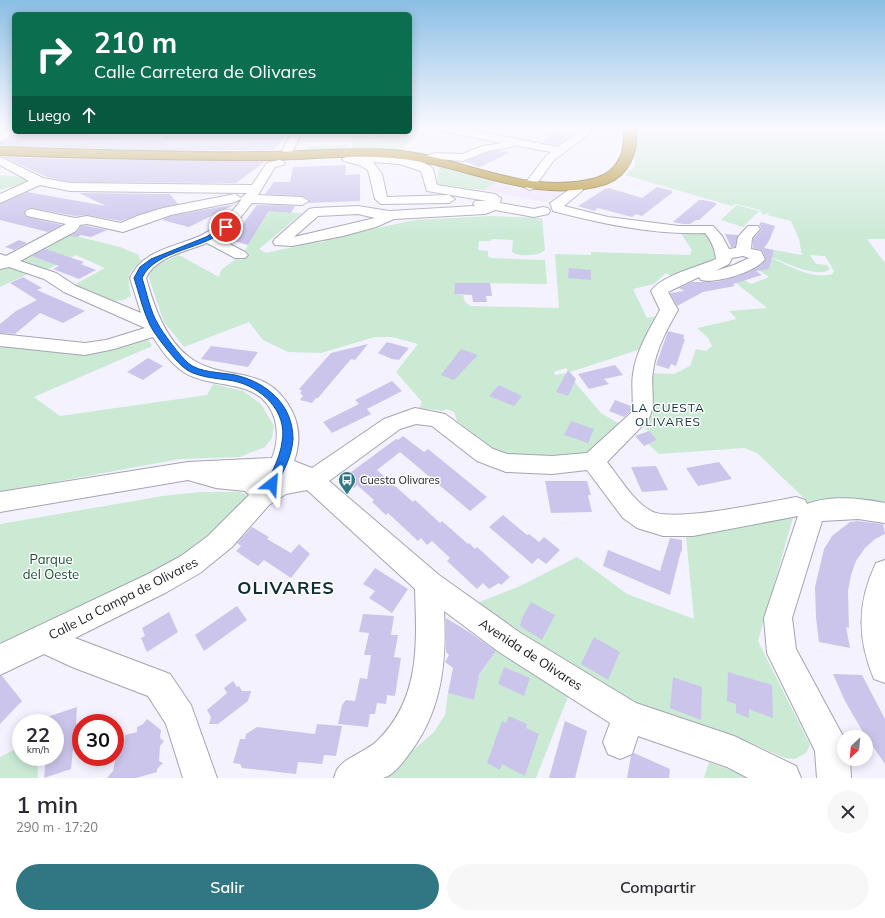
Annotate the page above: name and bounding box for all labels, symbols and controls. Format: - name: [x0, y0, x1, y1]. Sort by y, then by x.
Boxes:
- text: 210 m: [94, 25, 177, 60]
- icon: right: [28, 28, 80, 80]
- text: Calle Carretera de Olivares: [94, 60, 316, 83]
- icon: ahead: [78, 104, 100, 126]
- text: Luego: [28, 106, 70, 125]
- pin: [209, 210, 243, 244]
- icon: arrive: [215, 216, 237, 238]
- district label: LA CUESTA OLIVARES: [631, 400, 705, 429]
- position arrow: [251, 463, 293, 505]
- bus stop icon: Cuesta Olivares: [337, 470, 357, 495]
- place label: Cuesta Olivares: [360, 473, 440, 487]
- park label: Parque del Oeste: [23, 551, 79, 582]
- street label: Calle La Campa de Olivares: [46, 553, 200, 643]
- district label: OLIVARES: [237, 576, 335, 599]
- street label: Avenida de Olivares: [476, 615, 586, 693]
- speed limit sign: 30: [72, 714, 124, 766]
- text: 22: [26, 722, 50, 747]
- north arrow: [837, 730, 873, 766]
- map controls: [837, 730, 873, 766]
- text: km/h: [27, 743, 49, 756]
- text: 1 min: [16, 789, 78, 819]
- button: close: [827, 791, 869, 833]
- text: 290 m · 17:20: [16, 819, 98, 835]
- button: Salir: [16, 864, 439, 910]
- button: Compartir: [447, 864, 869, 910]

